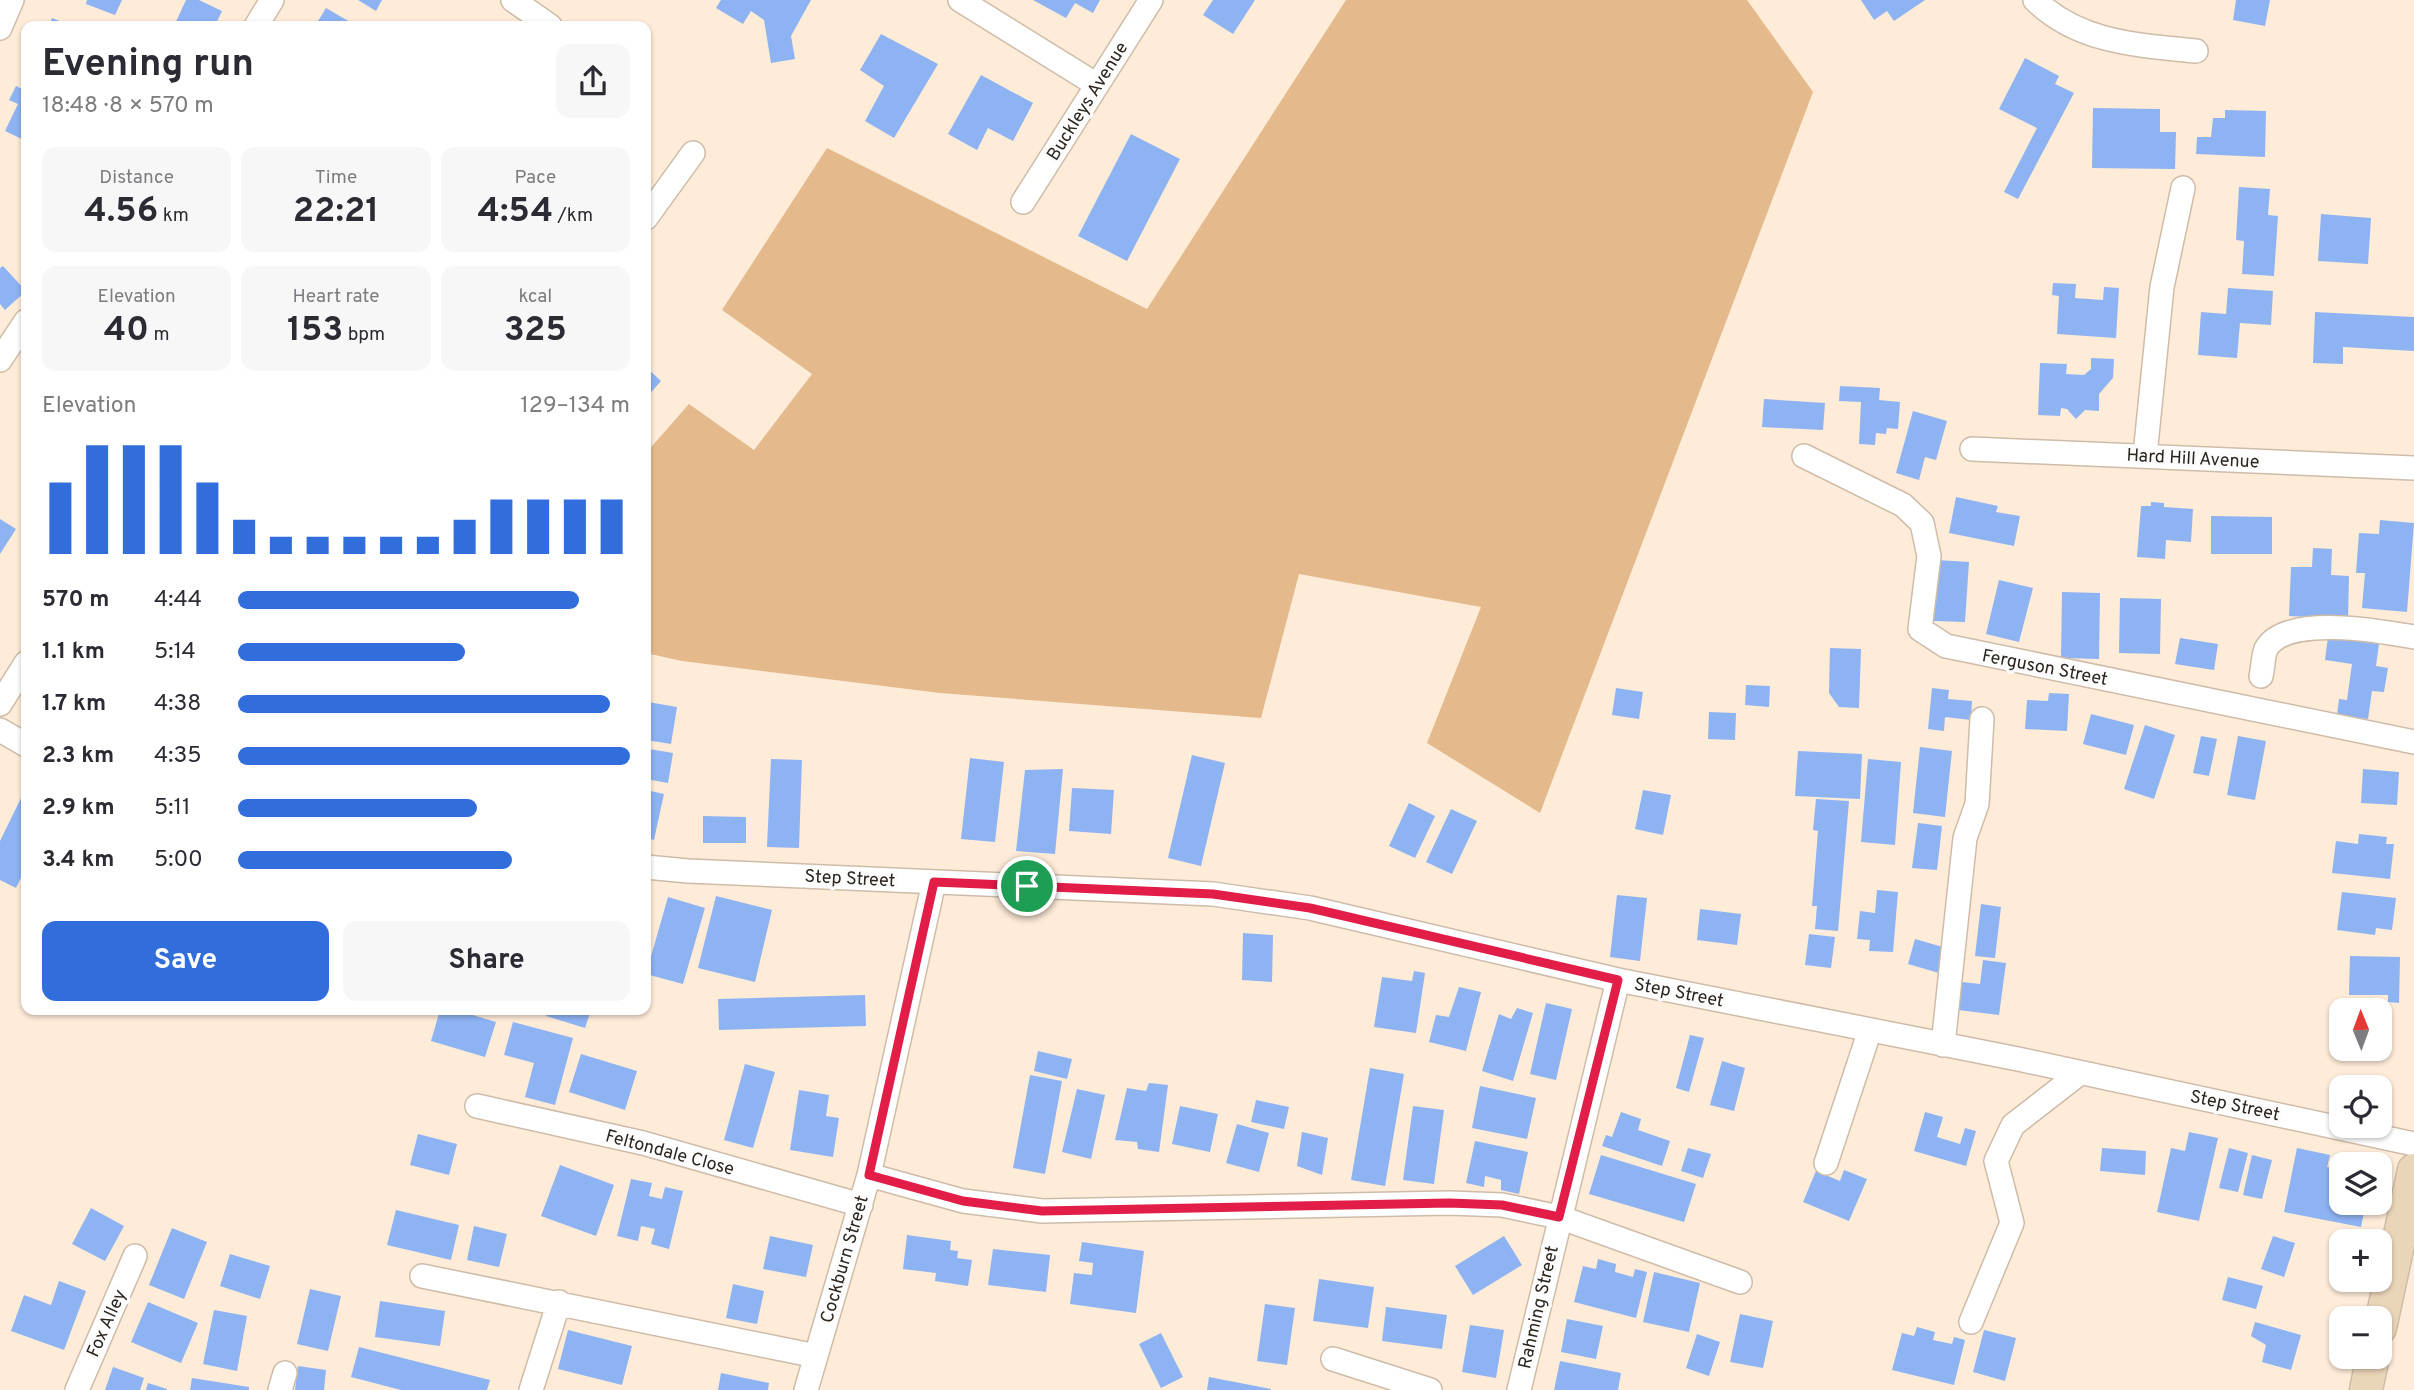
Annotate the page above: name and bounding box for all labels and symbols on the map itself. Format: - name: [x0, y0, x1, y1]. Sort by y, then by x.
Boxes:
- street label: Buckleys Avenue: [1043, 38, 1134, 165]
- street label: Hard Hill Avenue: [2126, 445, 2260, 474]
- street label: Ferguson Street: [1980, 645, 2109, 692]
- pin: [997, 856, 1057, 916]
- street label: Step Street: [804, 866, 896, 893]
- street label: Step Street: [1632, 973, 1726, 1013]
- north arrow: [2329, 998, 2392, 1060]
- street label: Step Street: [2188, 1086, 2282, 1127]
- street label: Feltondale Close: [603, 1125, 737, 1182]
- street label: Cockburn Street: [816, 1193, 875, 1326]
- street label: Rahming Street: [1514, 1243, 1565, 1371]
- street label: Fox Alley: [82, 1286, 132, 1361]

